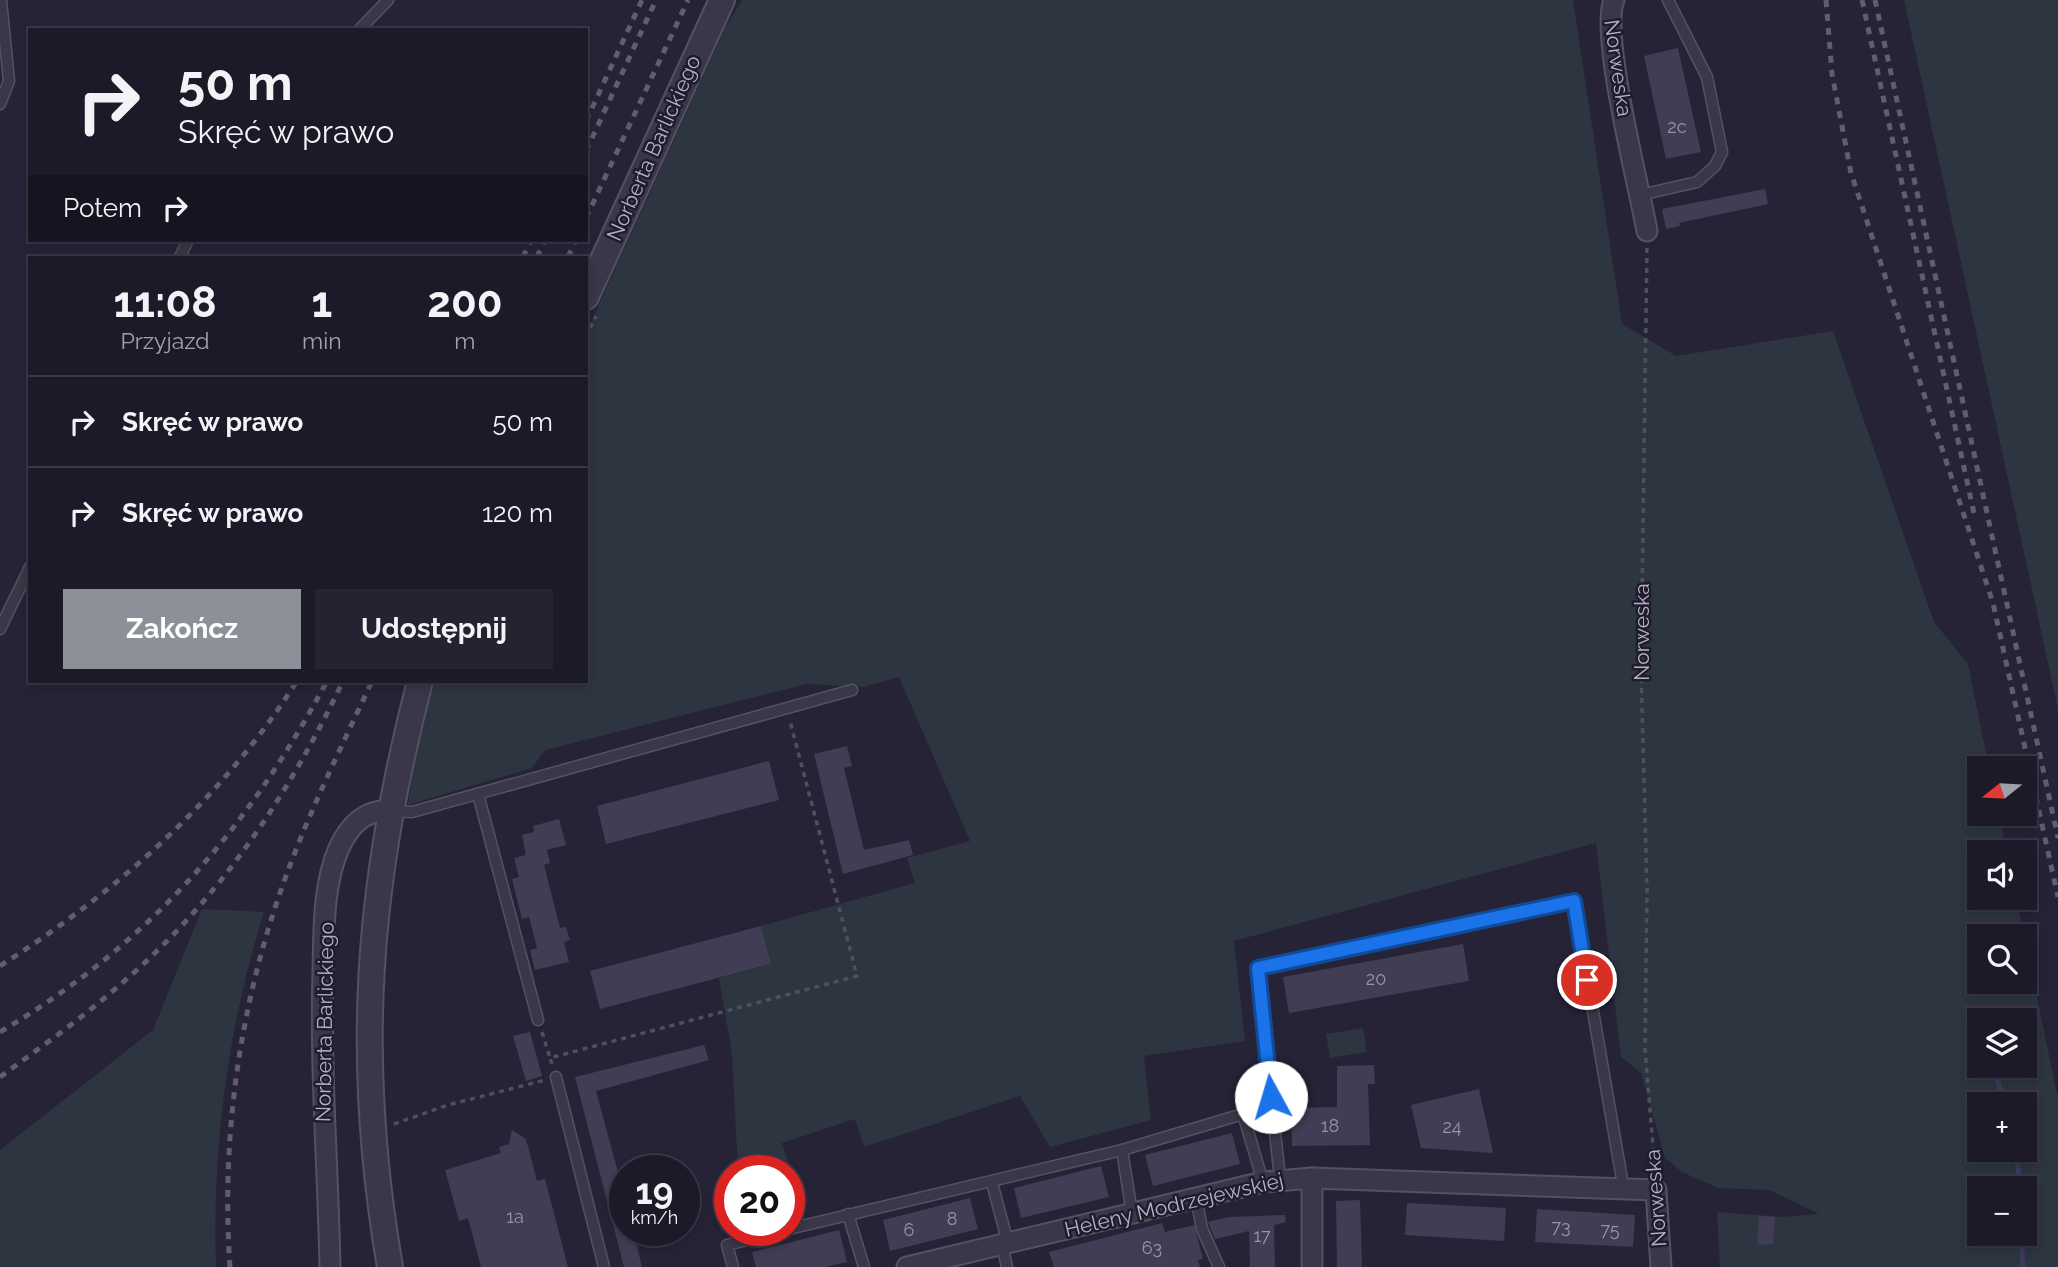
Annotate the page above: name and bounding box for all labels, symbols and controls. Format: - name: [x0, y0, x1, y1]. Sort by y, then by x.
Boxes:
- street label: Norweska: [1599, 18, 1638, 118]
- street label: Norberta Barlickiego: [601, 51, 706, 244]
- text: 50 m: [178, 54, 293, 111]
- icon: right: [63, 56, 154, 147]
- text: Skręć w prawo: [178, 113, 394, 150]
- house number: 2c: [1667, 116, 1687, 137]
- icon: right: [156, 189, 194, 227]
- text: Potem: [63, 193, 142, 223]
- text: 11:08: [114, 278, 217, 327]
- text: 1: [312, 278, 332, 327]
- text: 200: [427, 278, 502, 327]
- text: Przyjazd: [120, 327, 210, 354]
- text: min: [302, 327, 342, 354]
- text: m: [454, 327, 475, 354]
- icon: right: [63, 403, 101, 441]
- text: Skręć w prawo: [122, 407, 303, 437]
- text: 50 m: [492, 407, 553, 437]
- icon: right: [63, 494, 101, 532]
- text: Skręć w prawo: [122, 498, 303, 528]
- text: 120 m: [482, 498, 553, 528]
- street label: Norweska: [1629, 583, 1654, 681]
- button: Zakończ: [63, 589, 301, 669]
- button: Udostępnij: [315, 589, 553, 669]
- north arrow: [1967, 756, 2037, 826]
- map controls: [1967, 756, 2037, 1246]
- button: sound: [1967, 840, 2037, 910]
- street label: Norberta Barlickiego: [310, 922, 339, 1122]
- button: search: [1967, 924, 2037, 994]
- pin: [1557, 950, 1617, 1010]
- icon: arrive: [1568, 961, 1606, 999]
- house number: 20: [1366, 968, 1386, 989]
- button: layers: [1967, 1008, 2037, 1078]
- position arrow: [1234, 1060, 1308, 1134]
- button: +: [1967, 1092, 2037, 1162]
- house number: 18: [1321, 1115, 1339, 1136]
- house number: 24: [1442, 1116, 1462, 1137]
- street label: Norweska: [1640, 1148, 1671, 1248]
- speed limit sign: 20: [714, 1155, 805, 1246]
- street label: Heleny Modrzejewskiej: [1062, 1167, 1286, 1242]
- text: 19: [636, 1171, 673, 1212]
- button: −: [1967, 1176, 2037, 1246]
- house number: 1a: [506, 1206, 524, 1227]
- text: km/h: [631, 1207, 678, 1228]
- house number: 8: [947, 1208, 957, 1229]
- house number: 73: [1551, 1216, 1571, 1237]
- house number: 6: [904, 1219, 915, 1240]
- house number: 75: [1600, 1219, 1620, 1240]
- house number: 17: [1253, 1225, 1271, 1246]
- house number: 63: [1142, 1237, 1162, 1258]

